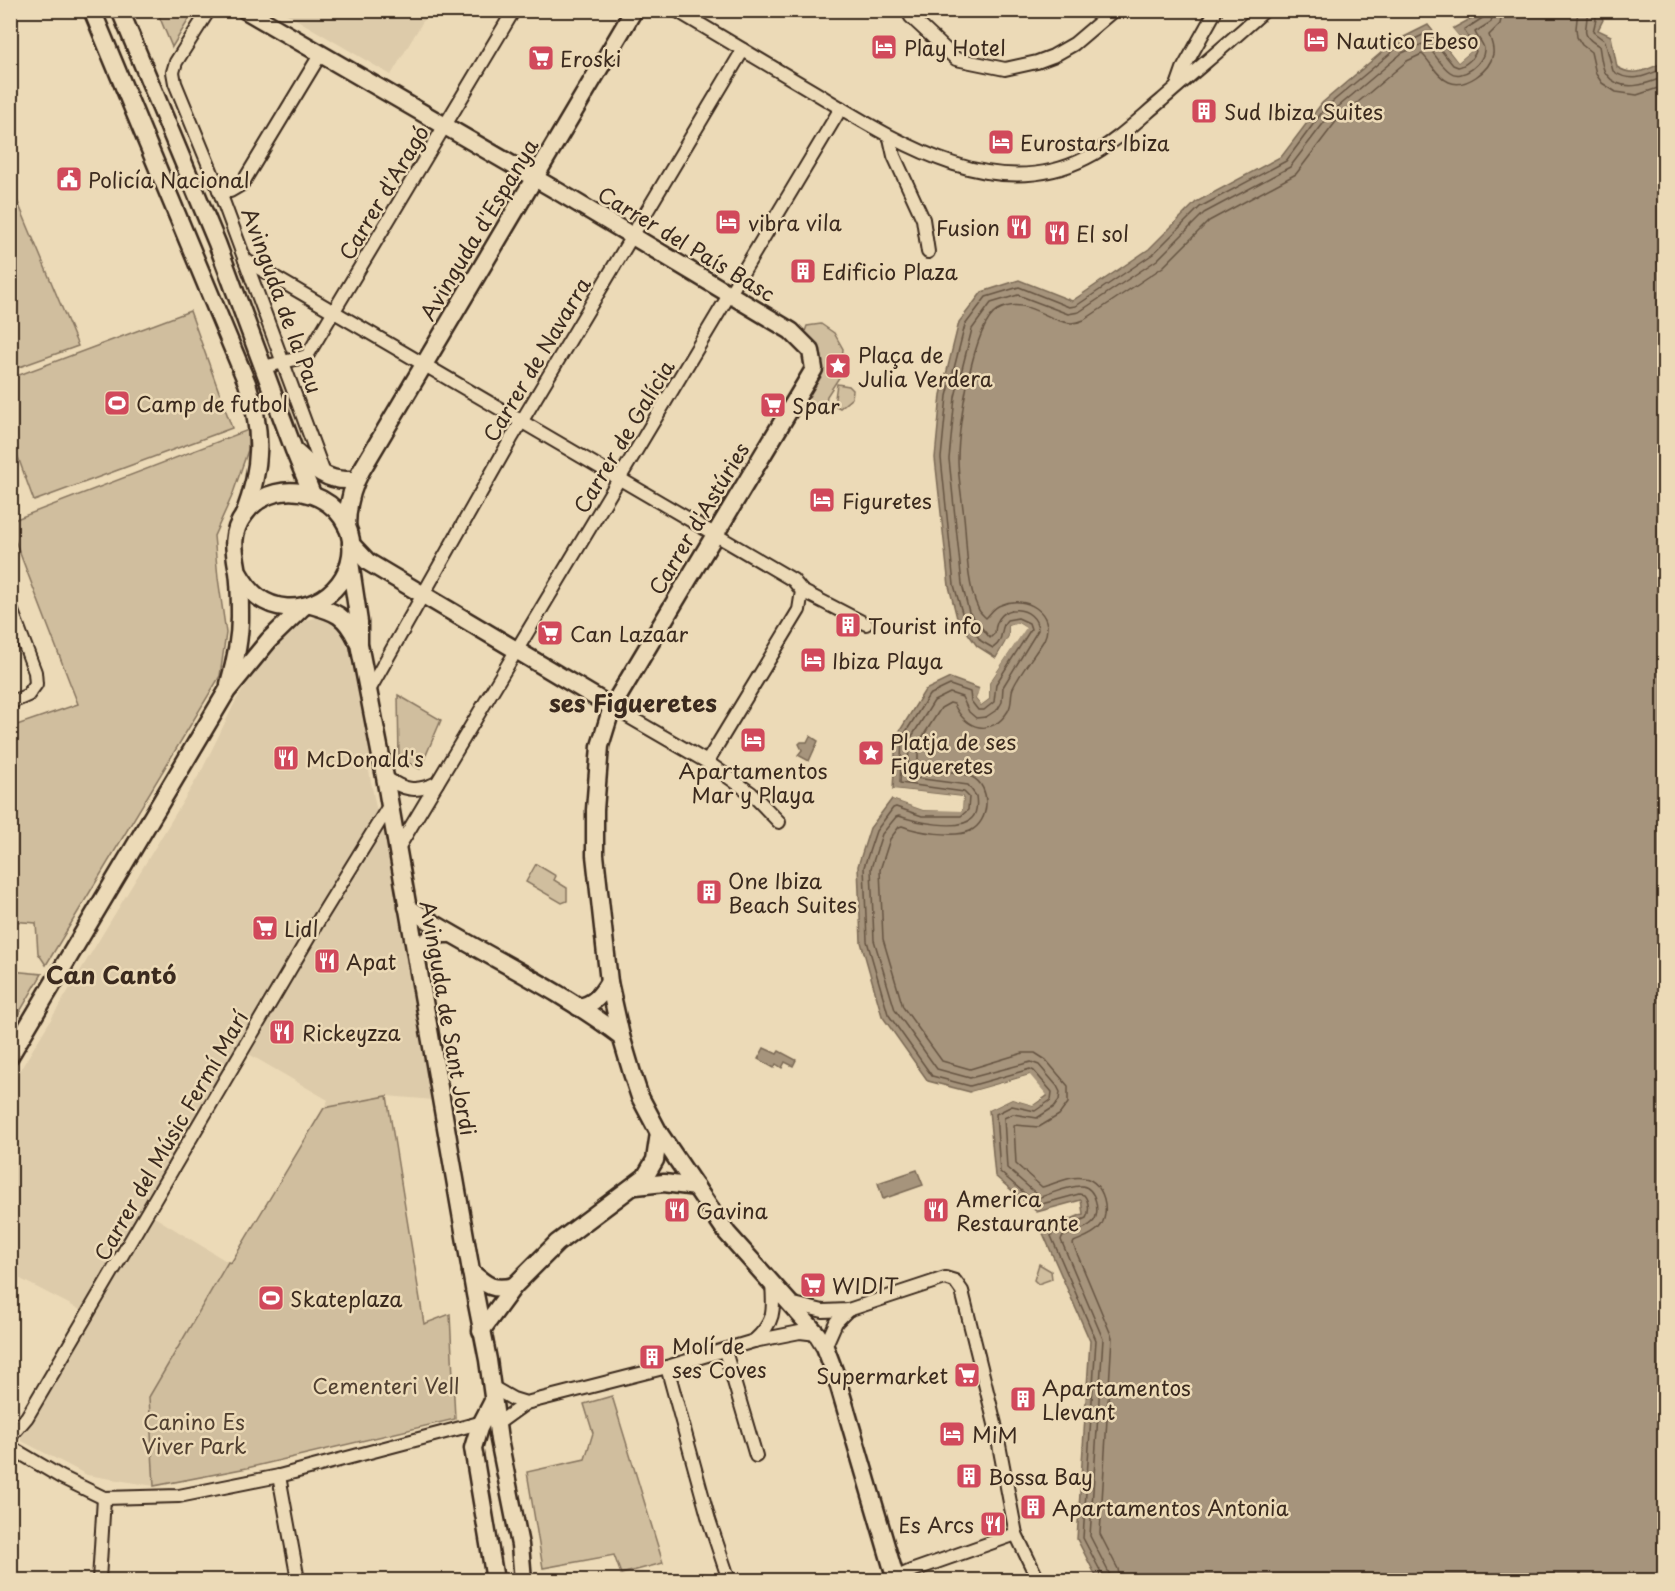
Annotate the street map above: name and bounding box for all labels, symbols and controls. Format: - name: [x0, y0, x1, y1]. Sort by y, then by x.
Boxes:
- place label: Nautico Ebeso: [1336, 24, 1479, 56]
- hotel icon: Nautico Ebeso: [1301, 25, 1331, 55]
- place label: Play Hotel: [904, 31, 1006, 63]
- hotel icon: Play Hotel: [869, 32, 899, 62]
- place label: Eroski: [560, 42, 621, 74]
- supermarket icon: Eroski: [526, 43, 556, 73]
- place label: Sud Ibiza Suites: [1224, 95, 1383, 127]
- building icon: Sud Ibiza Suites: [1189, 96, 1219, 126]
- street label: Carrer d'Aragó: [330, 118, 436, 266]
- place label: Eurostars Ibiza: [1020, 126, 1170, 158]
- hotel icon: Eurostars Ibiza: [986, 127, 1016, 157]
- street label: Avinguda d'Espanya: [411, 132, 545, 326]
- place label: Policía Nacional: [88, 163, 250, 195]
- public building icon: Policía Nacional: [54, 164, 84, 194]
- street label: Carrer del País Basc: [592, 177, 782, 309]
- street label: Avinguda de la Pau: [235, 203, 331, 397]
- place label: vibra vila: [748, 206, 842, 238]
- hotel icon: vibra vila: [713, 207, 743, 237]
- place label: Fusion: [936, 211, 1000, 243]
- restaurant icon: Fusion: [1004, 212, 1034, 242]
- place label: El sol: [1076, 217, 1129, 249]
- restaurant icon: El sol: [1042, 218, 1072, 248]
- place label: Edificio Plaza: [822, 255, 958, 287]
- building icon: Edificio Plaza: [788, 256, 818, 286]
- street label: Carrer de Navarra: [474, 270, 598, 447]
- place label: Plaça de Julia Verdera: [858, 338, 993, 394]
- place icon: Plaça de Julia Verdera: [823, 351, 853, 381]
- street label: Carrer de Galícia: [564, 353, 682, 519]
- place label: Camp de futbol: [136, 387, 288, 419]
- sports icon: Camp de futbol: [102, 388, 132, 418]
- place label: Spar: [792, 389, 840, 421]
- supermarket icon: Spar: [758, 390, 788, 420]
- street label: Carrer d'Astúries: [640, 436, 756, 600]
- place label: Figuretes: [842, 484, 932, 516]
- hotel icon: Figuretes: [807, 485, 837, 515]
- place label: Tourist info: [868, 609, 982, 641]
- building icon: Tourist info: [833, 610, 863, 640]
- place label: Can Lazaar: [570, 617, 689, 649]
- supermarket icon: Can Lazaar: [535, 618, 565, 648]
- place label: Ibiza Playa: [832, 644, 944, 676]
- hotel icon: Ibiza Playa: [798, 645, 828, 675]
- district label: ses Figueretes: [549, 684, 717, 720]
- hotel icon: Apartamentos Mar y Playa: [738, 725, 768, 755]
- place label: Platja de ses Figueretes: [890, 725, 1016, 781]
- place icon: Platja de ses Figueretes: [856, 738, 886, 768]
- place label: McDonald's: [306, 742, 424, 774]
- restaurant icon: McDonald's: [271, 743, 301, 773]
- place label: Apartamentos Mar y Playa: [679, 754, 827, 810]
- place label: One Ibiza Beach Suites: [728, 864, 857, 920]
- building icon: One Ibiza Beach Suites: [694, 877, 724, 907]
- street label: Avinguda de Sant Jordi: [413, 898, 485, 1138]
- place label: Lidl: [284, 912, 319, 944]
- supermarket icon: Lidl: [250, 913, 280, 943]
- place label: Apat: [346, 945, 396, 977]
- restaurant icon: Apat: [312, 946, 342, 976]
- district label: Can Cantó: [46, 956, 176, 992]
- street label: Carrer del Músic Fermí Marí: [85, 1004, 255, 1266]
- place label: Rickeyzza: [302, 1016, 401, 1048]
- restaurant icon: Rickeyzza: [267, 1017, 297, 1047]
- place label: America Restaurante: [956, 1182, 1079, 1238]
- place label: Gavina: [696, 1194, 768, 1226]
- restaurant icon: Gavina: [662, 1195, 692, 1225]
- restaurant icon: America Restaurante: [921, 1195, 951, 1225]
- place label: WIDIT: [832, 1269, 899, 1301]
- supermarket icon: WIDIT: [798, 1270, 828, 1300]
- place label: Skateplaza: [290, 1282, 403, 1314]
- sports icon: Skateplaza: [256, 1283, 286, 1313]
- place label: Molí de ses Coves: [672, 1329, 767, 1385]
- building icon: Molí de ses Coves: [637, 1342, 667, 1372]
- place label: Supermarket: [816, 1359, 948, 1391]
- supermarket icon: Supermarket: [952, 1360, 982, 1390]
- park label: Cementeri Vell: [312, 1369, 460, 1401]
- place label: Apartamentos Llevant: [1042, 1371, 1191, 1427]
- building icon: Apartamentos Llevant: [1008, 1384, 1038, 1414]
- park label: Canino Es Viver Park: [141, 1405, 247, 1461]
- place label: MiM: [972, 1418, 1018, 1450]
- hotel icon: MiM: [937, 1419, 967, 1449]
- place label: Bossa Bay: [988, 1460, 1093, 1492]
- building icon: Bossa Bay: [954, 1461, 984, 1491]
- place label: Apartamentos Antonia: [1052, 1491, 1289, 1523]
- building icon: Apartamentos Antonia: [1018, 1492, 1048, 1522]
- place label: Es Arcs: [898, 1508, 974, 1540]
- restaurant icon: Es Arcs: [978, 1509, 1008, 1539]

